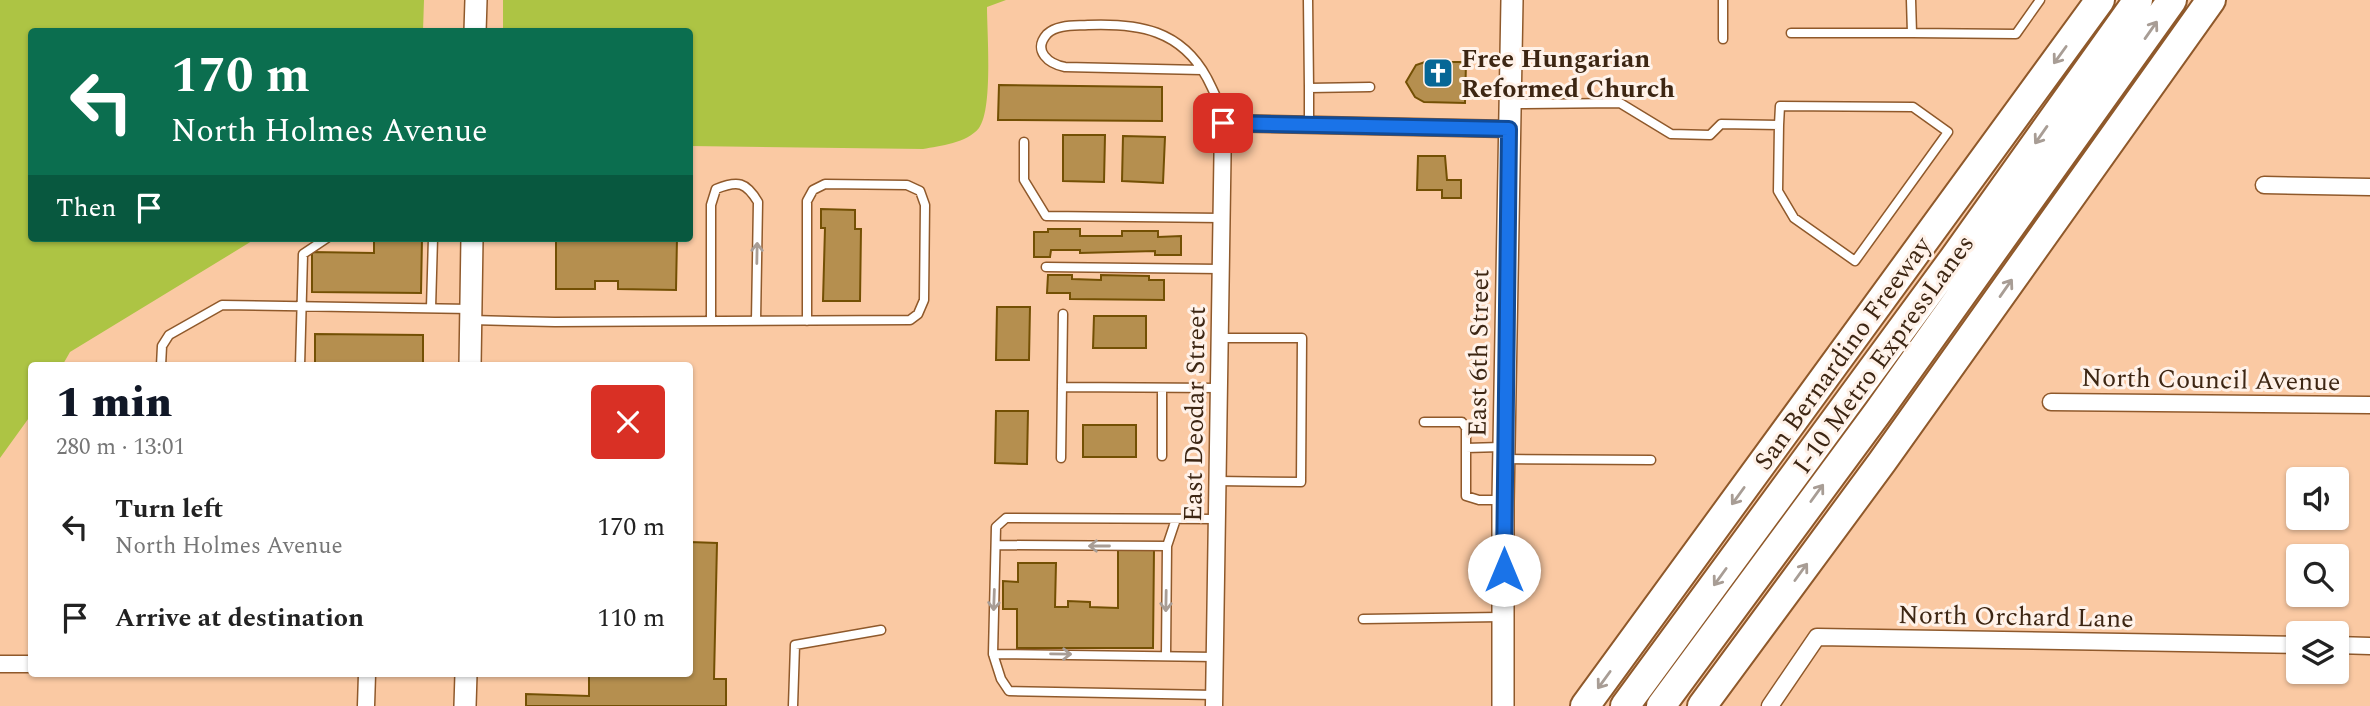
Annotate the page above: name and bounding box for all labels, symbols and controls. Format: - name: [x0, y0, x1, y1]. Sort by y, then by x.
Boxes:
- one-way arrow: [2144, 21, 2158, 40]
- text: 170 m: [171, 39, 310, 114]
- place label: Free Hungarian Reformed Church: [1461, 39, 1675, 109]
- one-way arrow: [2053, 45, 2067, 64]
- icon: left: [56, 56, 147, 147]
- church icon: Free Hungarian Reformed Church: [1421, 56, 1455, 90]
- pin: [1193, 93, 1253, 153]
- icon: arrive: [1204, 104, 1242, 142]
- text: North Holmes Avenue: [171, 107, 488, 156]
- one-way arrow: [2034, 125, 2048, 144]
- text: Then: [56, 188, 116, 228]
- icon: arrive: [130, 189, 168, 227]
- street label: I-10 Metro ExpressLanes: [1783, 226, 1985, 483]
- street label: San Bernardino Freeway: [1744, 227, 1942, 479]
- one-way arrow: [751, 241, 764, 264]
- street label: East 6th Street: [1458, 268, 1500, 438]
- one-way arrow: [1998, 279, 2013, 298]
- street label: East Deodar Street: [1173, 306, 1217, 522]
- street label: North Council Avenue: [2081, 358, 2341, 402]
- text: 1 min: [56, 372, 172, 435]
- button: close: [591, 385, 665, 459]
- text: 280 m · 13:01: [56, 430, 185, 465]
- map controls: [2286, 467, 2349, 684]
- button: sound: [2286, 467, 2349, 530]
- one-way arrow: [1810, 484, 1825, 503]
- one-way arrow: [1731, 486, 1745, 505]
- text: Turn left: [115, 489, 223, 529]
- text: 170 m: [597, 507, 665, 547]
- icon: left: [56, 508, 94, 546]
- text: North Holmes Avenue: [115, 529, 343, 564]
- position arrow: [1467, 533, 1541, 607]
- one-way arrow: [1088, 539, 1111, 553]
- button: search: [2286, 544, 2349, 607]
- one-way arrow: [1793, 563, 1808, 582]
- one-way arrow: [1713, 567, 1727, 586]
- one-way arrow: [988, 588, 1001, 611]
- one-way arrow: [1159, 589, 1173, 612]
- street label: North Orchard Lane: [1898, 595, 2134, 639]
- text: Arrive at destination: [115, 598, 364, 638]
- text: 110 m: [597, 598, 665, 638]
- icon: arrive: [56, 599, 94, 637]
- button: layers: [2286, 621, 2349, 684]
- one-way arrow: [1049, 647, 1072, 661]
- one-way arrow: [1597, 670, 1611, 689]

